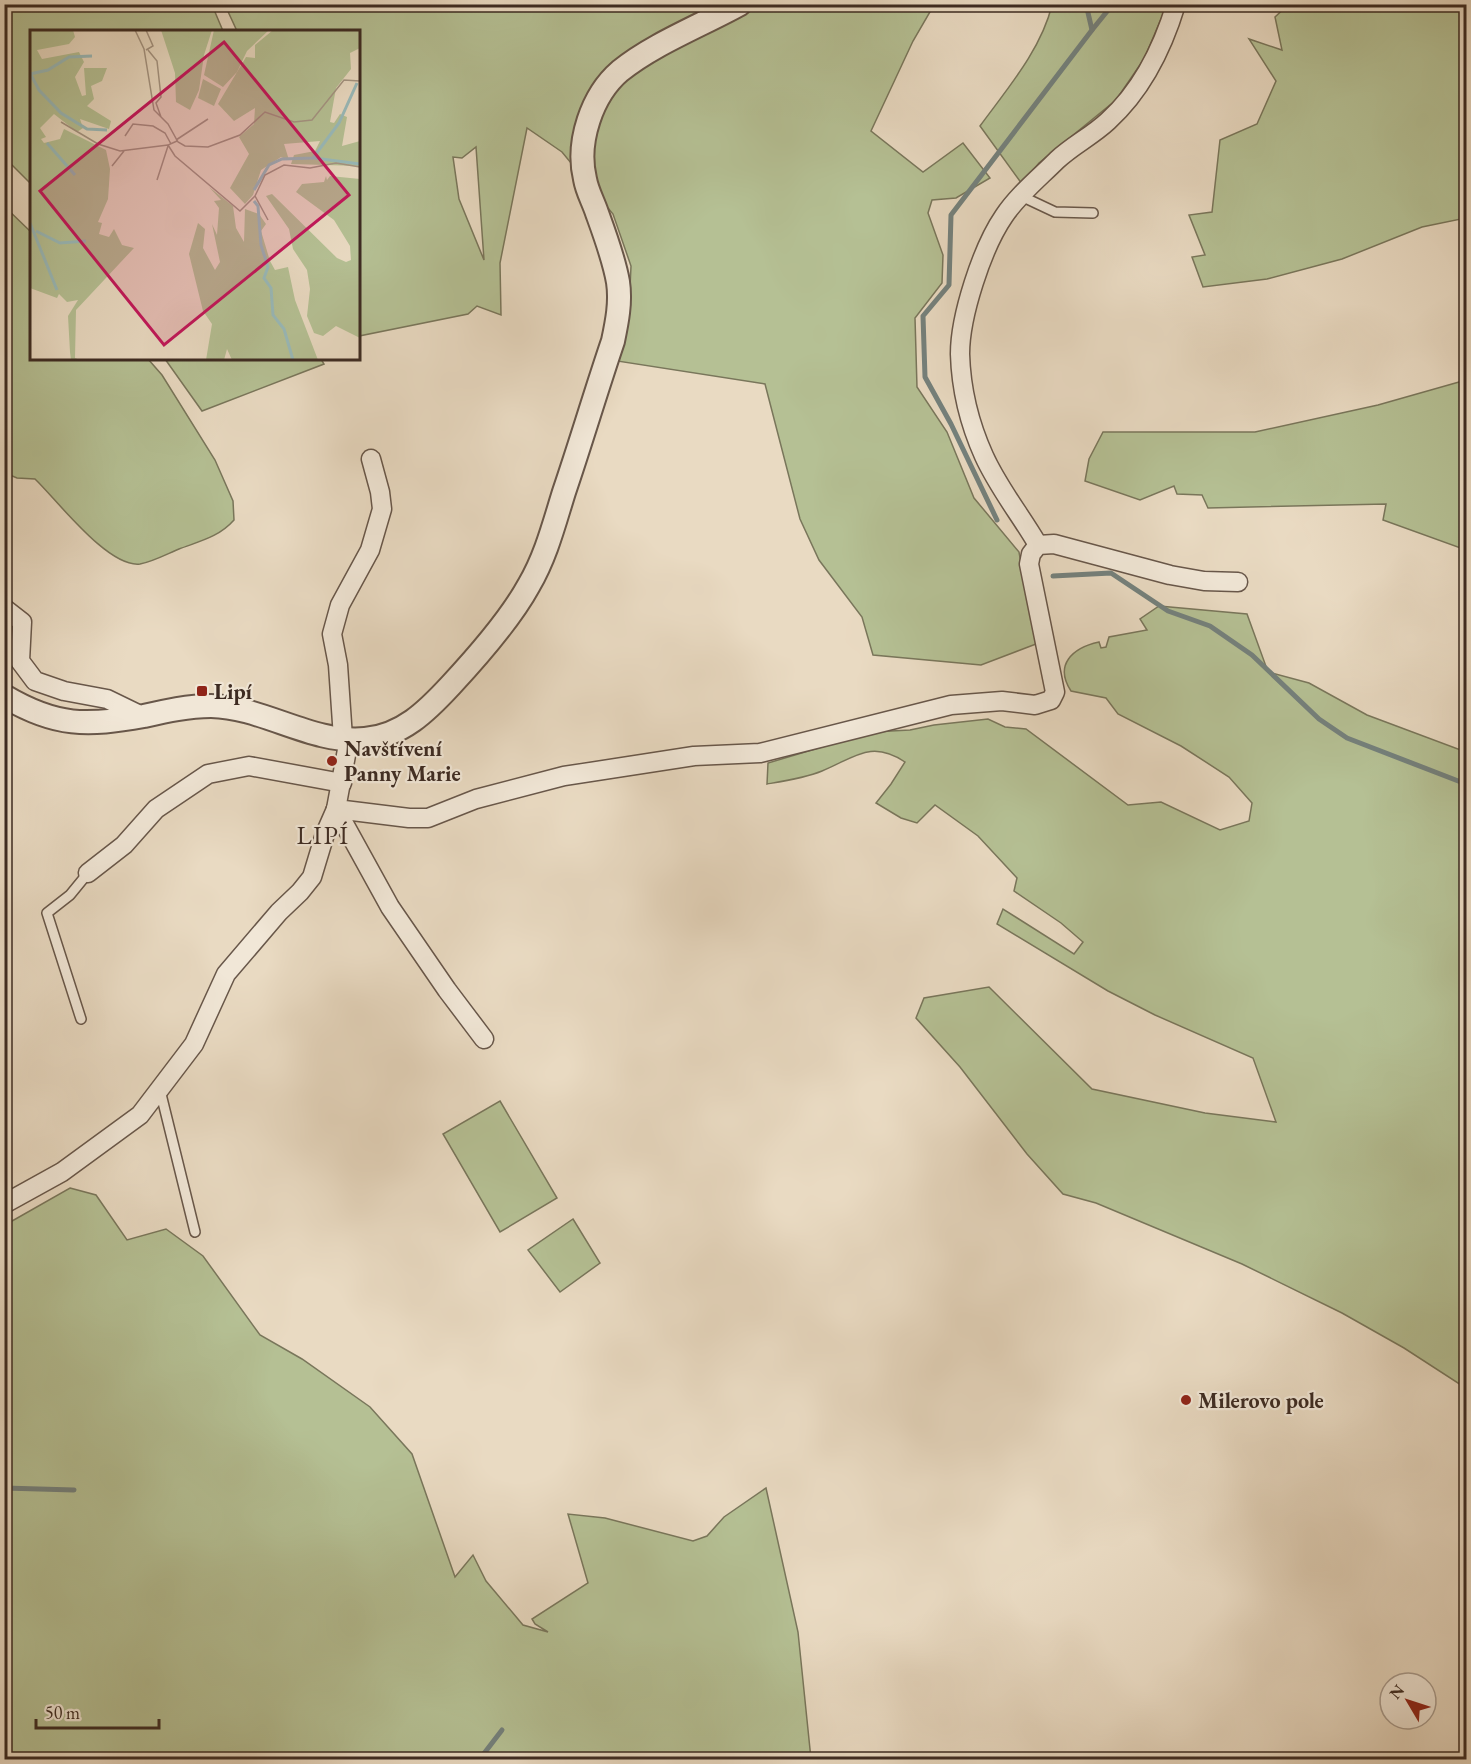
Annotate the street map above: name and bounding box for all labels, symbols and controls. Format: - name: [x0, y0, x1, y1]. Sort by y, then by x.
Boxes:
- inset map: [30, 30, 360, 360]
- place label: Lipí: [214, 677, 253, 706]
- marker: Lipí: [195, 684, 209, 698]
- place label: Navštívení Panny Marie: [344, 734, 461, 788]
- marker: Navštívení Panny Marie: [325, 754, 339, 768]
- district label: LIPÍ: [296, 818, 350, 852]
- place label: Milerovo pole: [1198, 1386, 1324, 1415]
- marker: Milerovo pole: [1179, 1393, 1193, 1407]
- north arrow: [1378, 1671, 1438, 1731]
- text: N: [1384, 1680, 1409, 1704]
- scale bar: [36, 1692, 159, 1730]
- text: 50 m: [45, 1701, 80, 1724]

